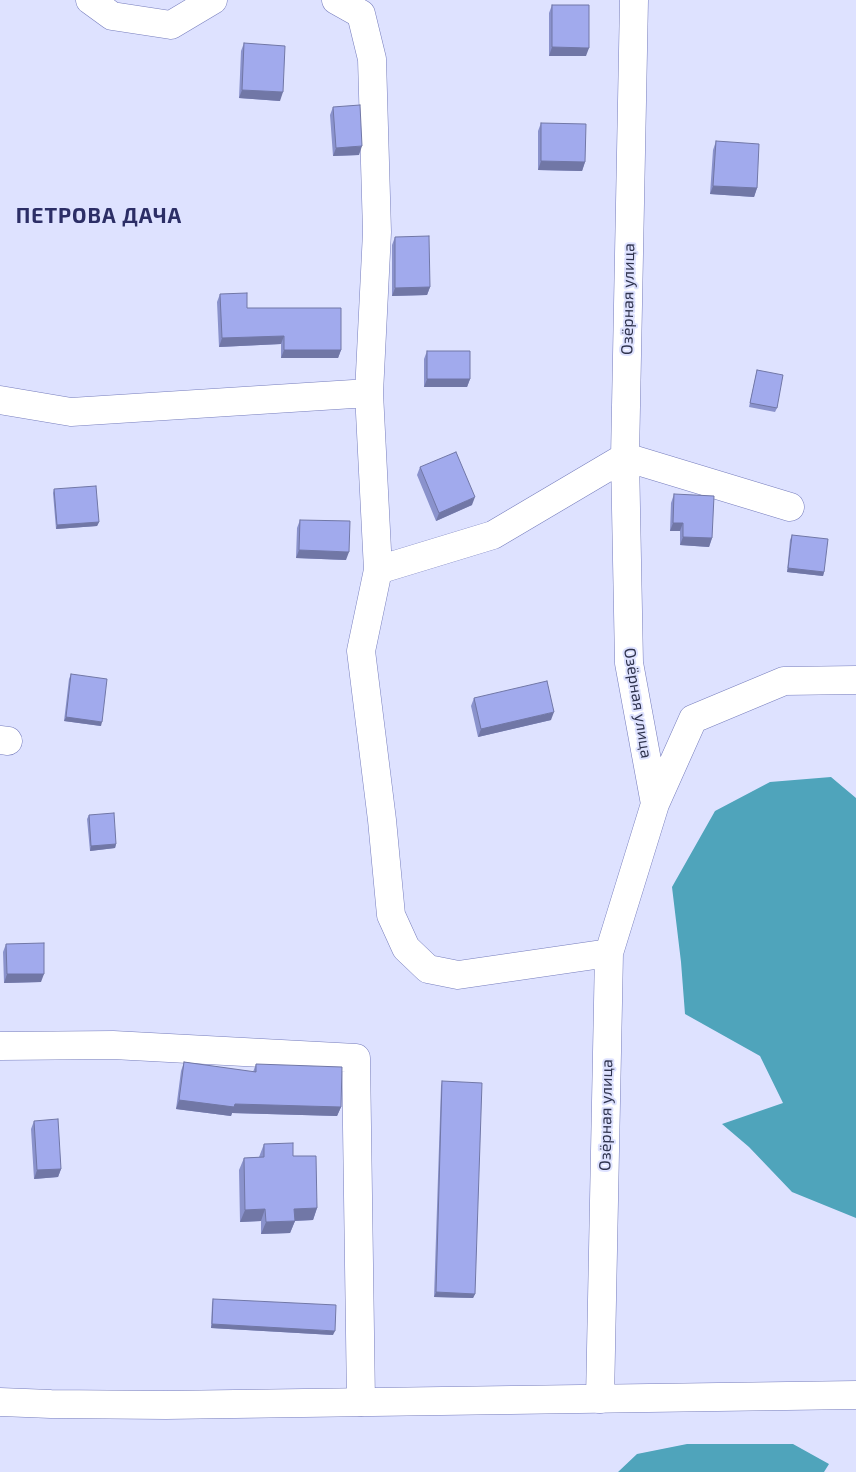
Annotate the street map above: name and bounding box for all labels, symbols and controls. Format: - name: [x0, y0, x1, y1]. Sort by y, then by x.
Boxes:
- district label: ПЕТРОВА ДАЧА: [14, 203, 184, 229]
- street label: Озёрная улица: [617, 243, 639, 355]
- street label: Озёрная улица: [620, 646, 656, 760]
- street label: Озёрная улица: [595, 1059, 617, 1171]

